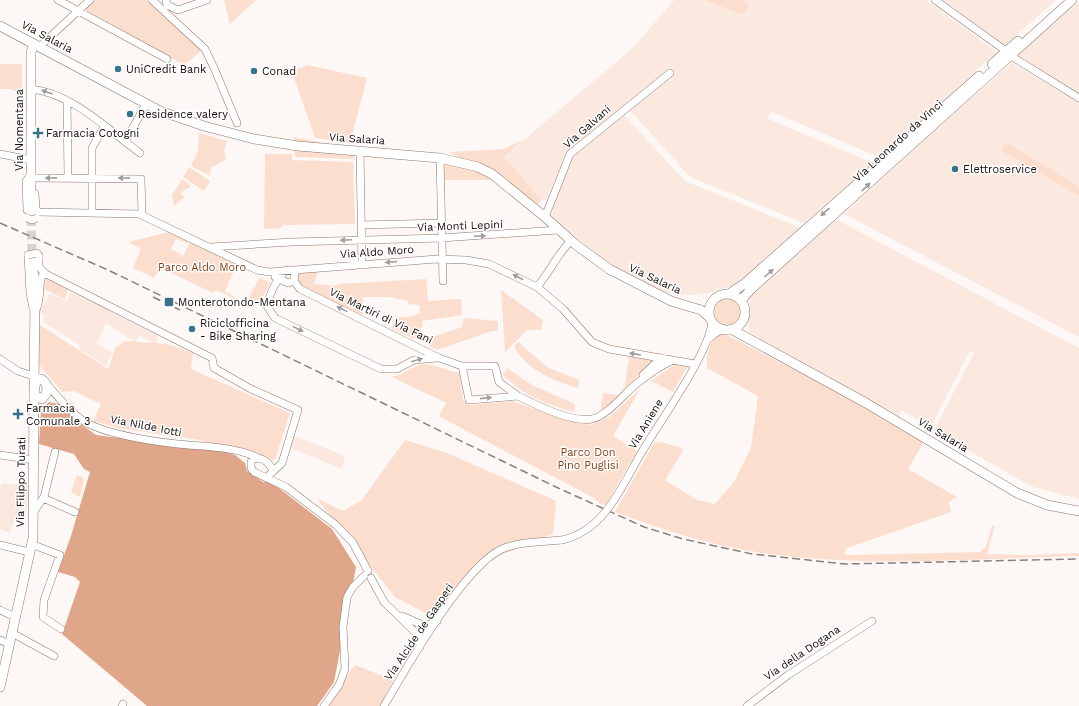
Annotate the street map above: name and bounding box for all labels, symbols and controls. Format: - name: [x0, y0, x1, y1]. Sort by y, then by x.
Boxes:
- street label: Via Salaria: [19, 18, 75, 56]
- place label: UniCredit Bank: [126, 63, 206, 76]
- marker: UniCredit Bank: [113, 64, 123, 74]
- place label: Conad: [262, 65, 296, 78]
- marker: Conad: [249, 66, 259, 76]
- street label: Via Nomentana: [13, 89, 26, 171]
- one-way arrow: [41, 89, 53, 95]
- street label: Via Leonardo da Vinci: [851, 97, 945, 185]
- street label: Via Galvani: [561, 103, 613, 151]
- place label: Residence valery: [138, 108, 228, 121]
- marker: Residence valery: [125, 109, 135, 119]
- place label: Farmacia Cotogni: [46, 127, 139, 140]
- marker: Farmacia Cotogni: [33, 128, 43, 138]
- street label: Via Salaria: [329, 131, 385, 147]
- place label: Elettroservice: [963, 163, 1037, 176]
- marker: Elettroservice: [950, 164, 960, 174]
- one-way arrow: [44, 175, 57, 181]
- one-way arrow: [118, 175, 130, 182]
- one-way arrow: [861, 182, 871, 192]
- one-way arrow: [820, 207, 830, 216]
- street label: Via Monti Lepini: [417, 218, 503, 234]
- one-way arrow: [474, 233, 487, 239]
- one-way arrow: [339, 237, 352, 243]
- street label: Via Aldo Moro: [340, 243, 414, 261]
- one-way arrow: [385, 259, 397, 266]
- park label: Parco Aldo Moro: [158, 261, 246, 274]
- street label: Via Salaria: [627, 261, 683, 297]
- one-way arrow: [763, 269, 774, 278]
- one-way arrow: [512, 274, 524, 281]
- street label: Via Martiri di Via Fani: [327, 285, 435, 347]
- marker: Monterotondo-Mentana: [163, 296, 175, 308]
- place label: Monterotondo-Mentana: [178, 296, 306, 309]
- one-way arrow: [336, 306, 347, 312]
- place label: Riciclofficina - Bike Sharing: [200, 317, 276, 343]
- marker: Riciclofficina - Bike Sharing: [187, 324, 197, 334]
- one-way arrow: [293, 326, 304, 332]
- one-way arrow: [629, 351, 641, 357]
- one-way arrow: [411, 357, 423, 363]
- one-way arrow: [480, 395, 492, 402]
- street label: Via Aniene: [626, 397, 666, 451]
- place label: Farmacia Comunale 3: [26, 402, 90, 428]
- marker: Farmacia Comunale 3: [13, 409, 23, 419]
- street label: Via Nilde Iotti: [109, 413, 183, 439]
- street label: Via Salaria: [916, 415, 970, 455]
- street label: Via Filippo Turati: [14, 437, 28, 527]
- park label: Parco Don Pino Puglisi: [557, 446, 619, 472]
- street label: Via Alcide de Gasperi: [382, 581, 456, 683]
- street label: Via della Dogana: [761, 623, 843, 683]

